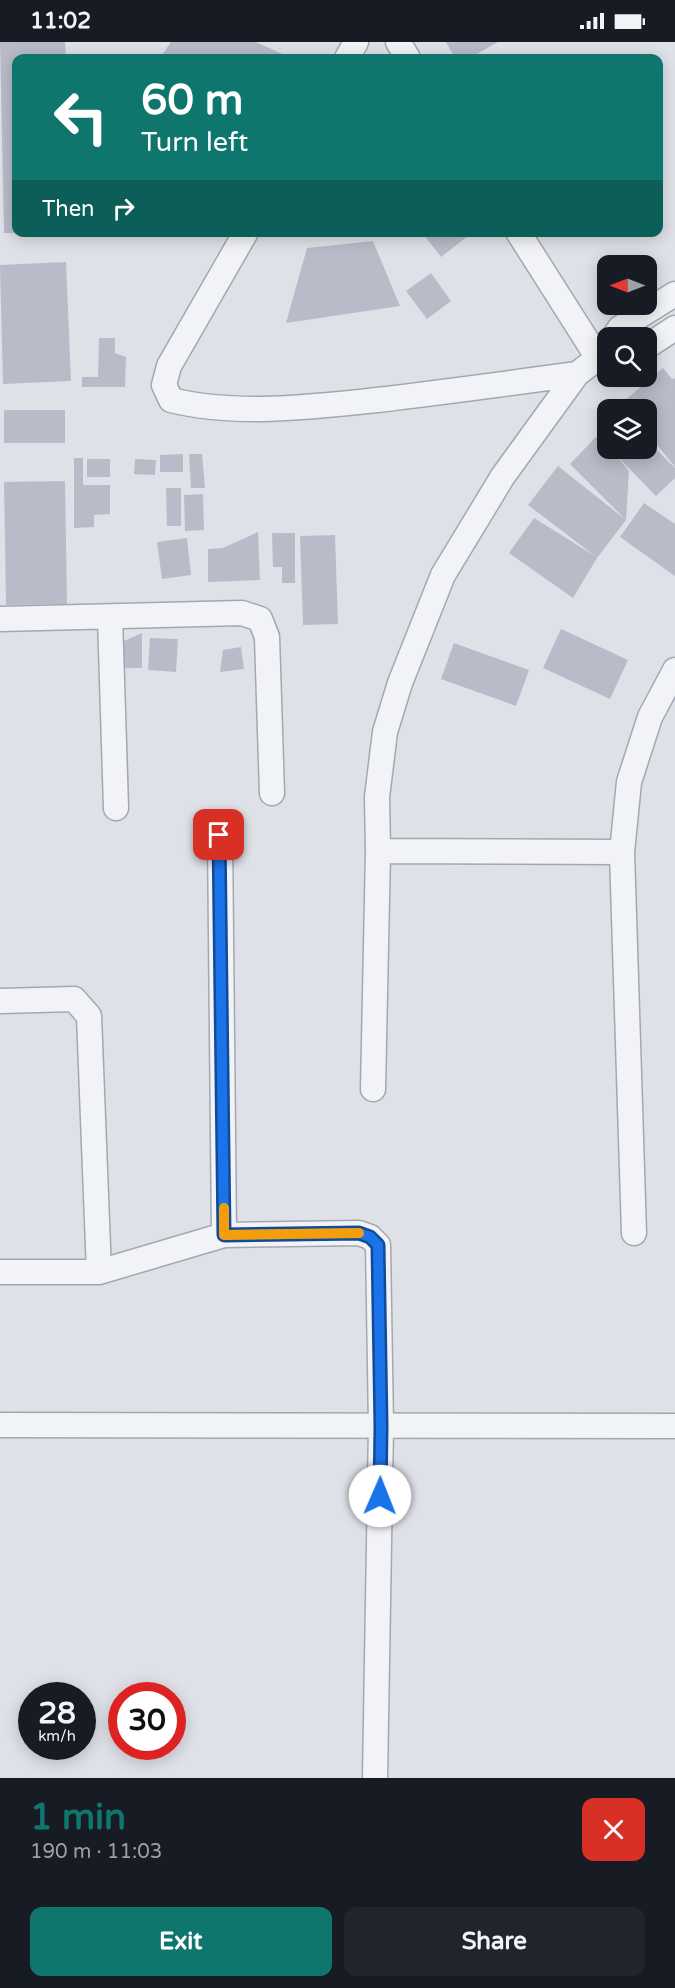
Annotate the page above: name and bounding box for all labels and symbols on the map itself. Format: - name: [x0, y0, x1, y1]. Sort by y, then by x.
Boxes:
- north arrow: [597, 255, 657, 315]
- pin: [193, 809, 244, 860]
- position arrow: [348, 1464, 412, 1528]
- speed limit sign: 30: [108, 1682, 186, 1760]

